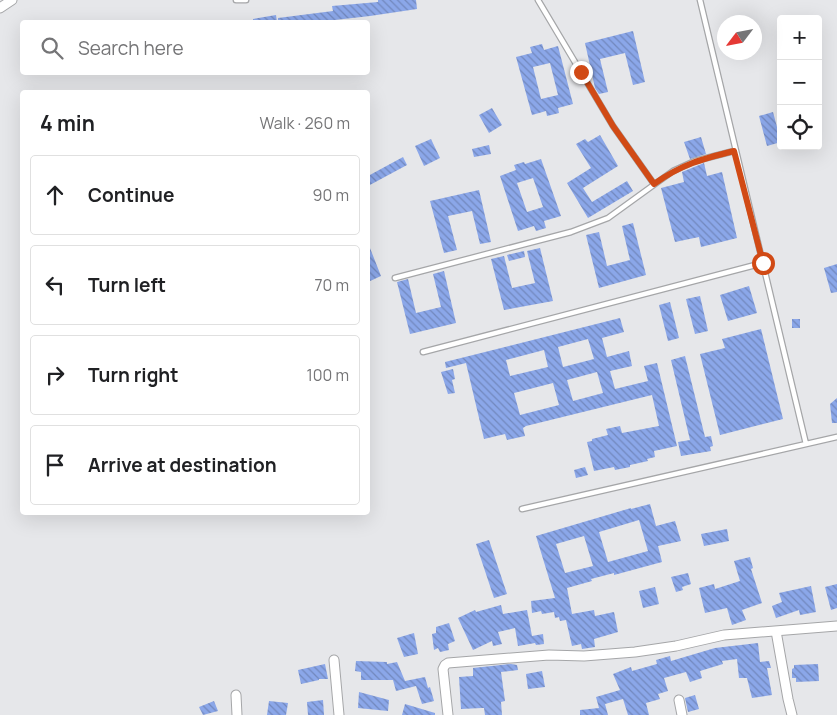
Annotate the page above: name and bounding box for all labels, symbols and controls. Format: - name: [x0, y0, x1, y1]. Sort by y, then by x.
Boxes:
- north arrow: [717, 15, 762, 60]
- map controls: [777, 15, 822, 150]
- button: +: [777, 15, 822, 60]
- search box: [20, 20, 370, 75]
- icon: search: [38, 34, 66, 62]
- text: Search here: [78, 35, 184, 61]
- button: −: [777, 60, 822, 105]
- route end: [570, 61, 593, 84]
- button: locate: [777, 105, 822, 150]
- text: 4 min: [40, 109, 95, 137]
- text: Walk · 260 m: [260, 112, 350, 134]
- icon: ahead: [41, 181, 69, 209]
- text: Continue: [88, 182, 174, 208]
- text: 90 m: [313, 184, 349, 206]
- route start: [752, 252, 775, 275]
- icon: left: [41, 271, 69, 299]
- text: Turn left: [88, 272, 166, 298]
- text: 70 m: [314, 274, 349, 296]
- icon: right: [41, 361, 69, 389]
- text: Turn right: [88, 362, 178, 388]
- text: 100 m: [306, 364, 349, 386]
- icon: arrive: [41, 451, 69, 479]
- text: Arrive at destination: [88, 452, 277, 478]

